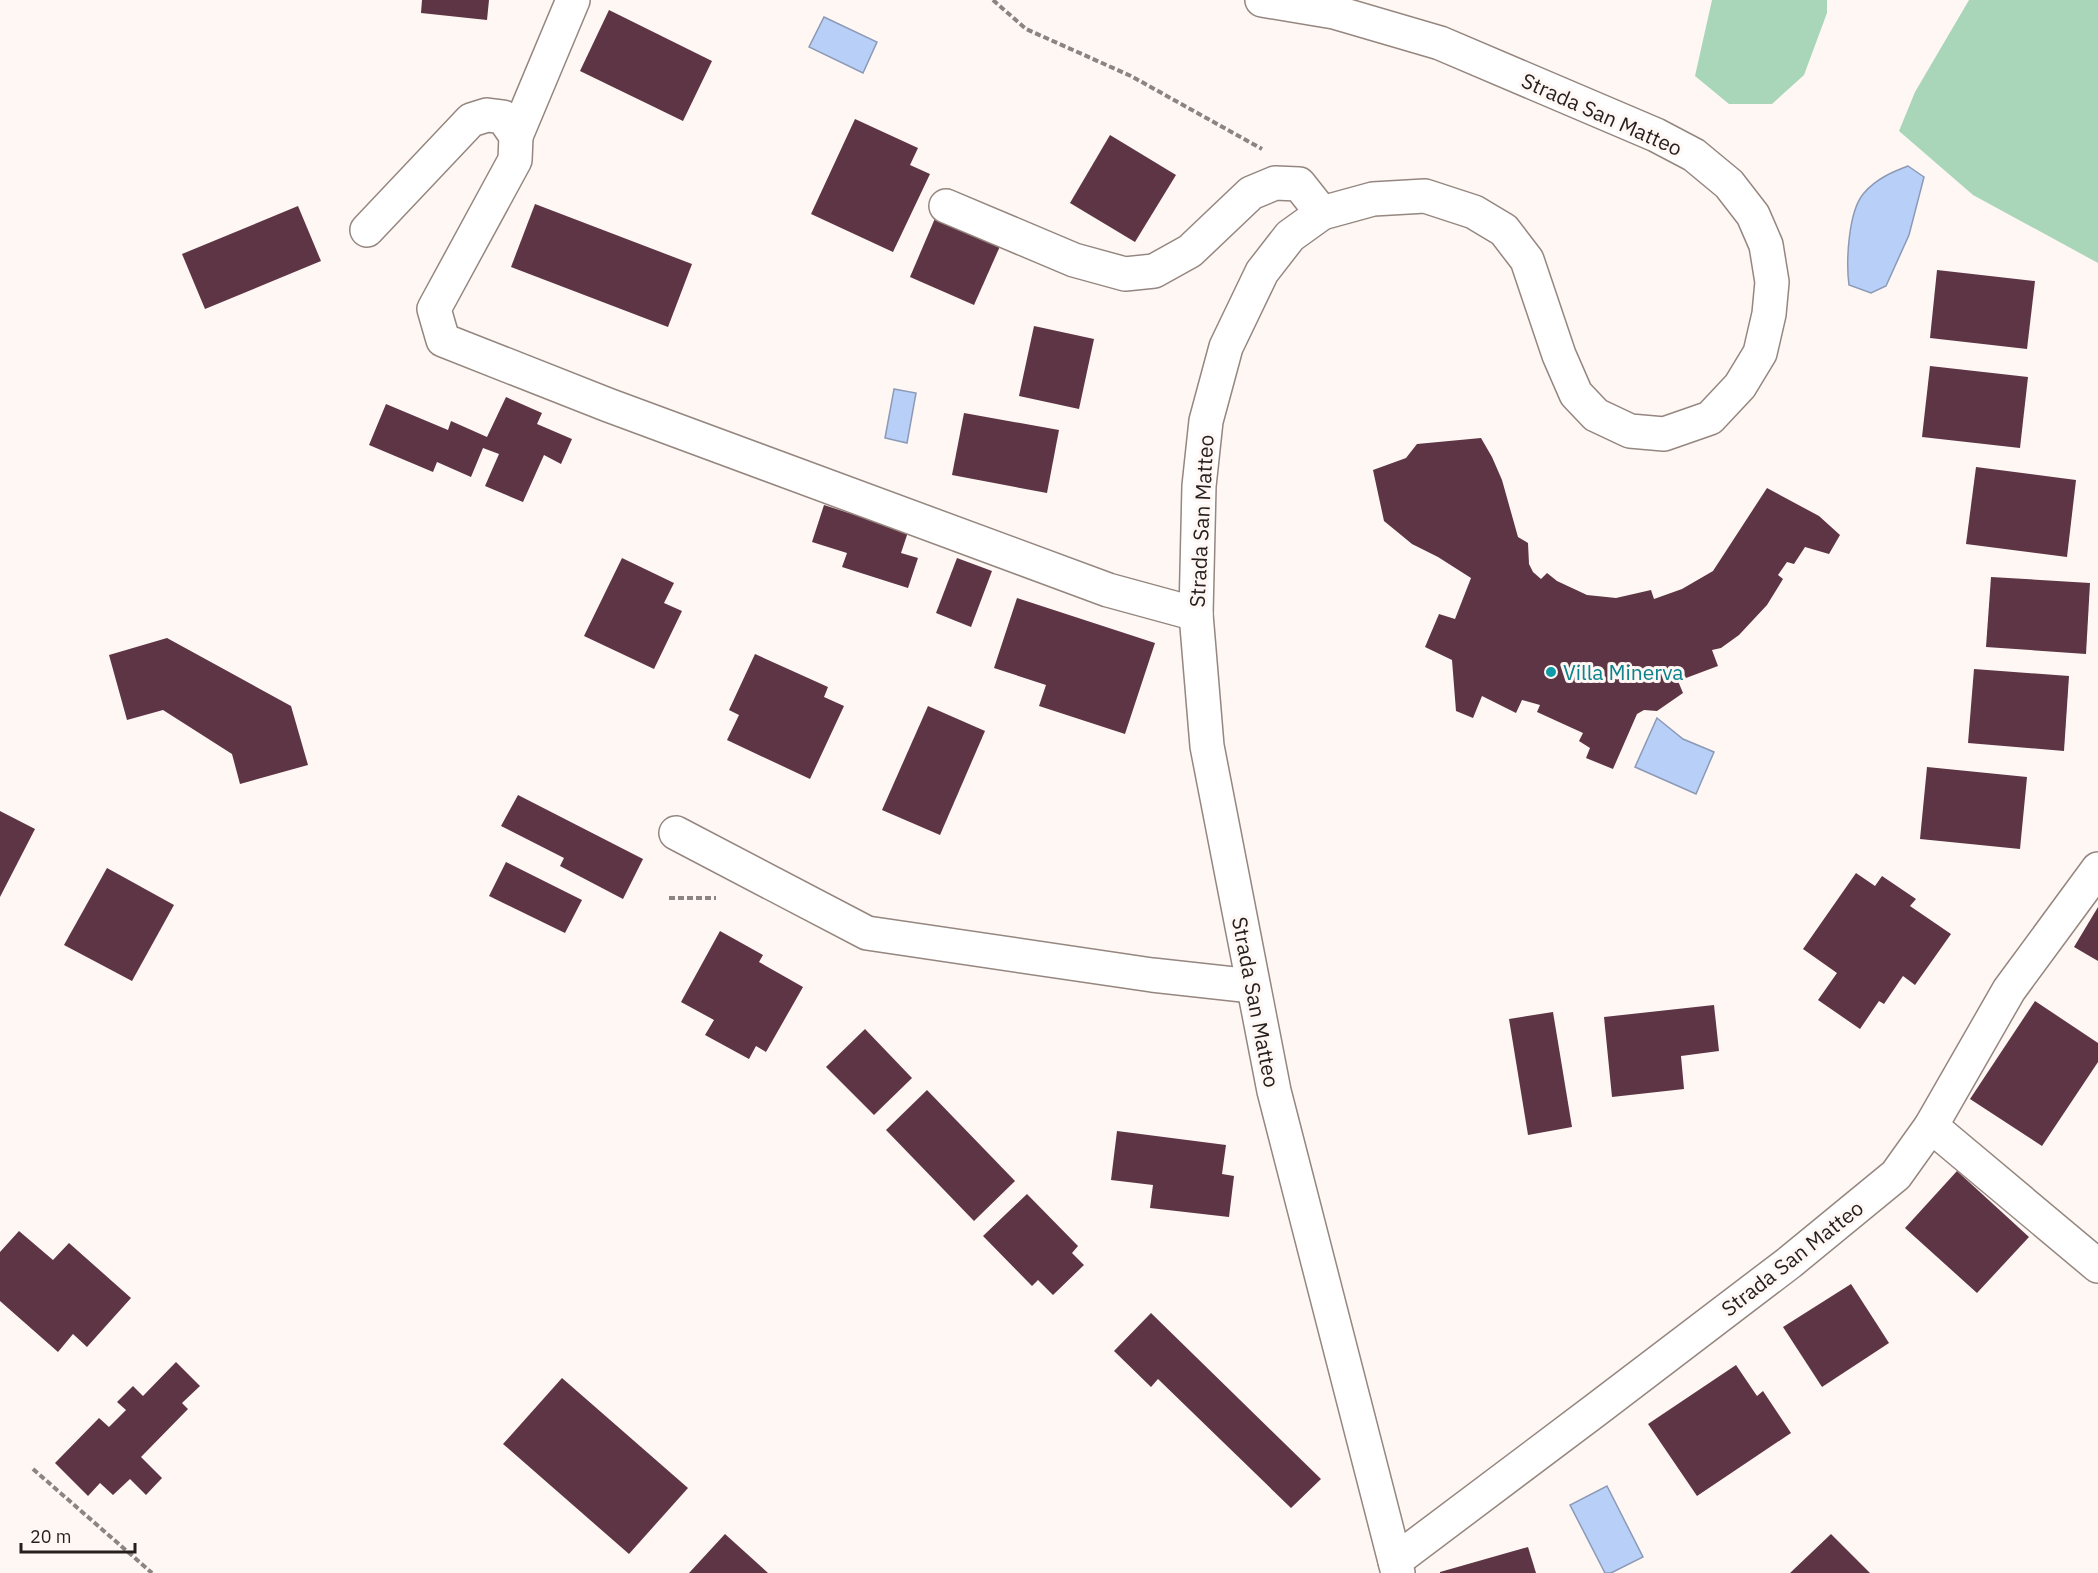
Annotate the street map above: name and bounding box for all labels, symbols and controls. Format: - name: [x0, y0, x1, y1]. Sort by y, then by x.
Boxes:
- street label: Strada San Matteo: [1517, 66, 1687, 162]
- street label: Strada San Matteo: [1182, 434, 1220, 608]
- place label: Villa Minerva: [1563, 658, 1684, 686]
- marker: Villa Minerva: [1544, 665, 1558, 679]
- street label: Strada San Matteo: [1226, 914, 1286, 1090]
- street label: Strada San Matteo: [1715, 1194, 1869, 1322]
- scale bar: [21, 1516, 135, 1554]
- text: 20 m: [30, 1525, 72, 1548]

